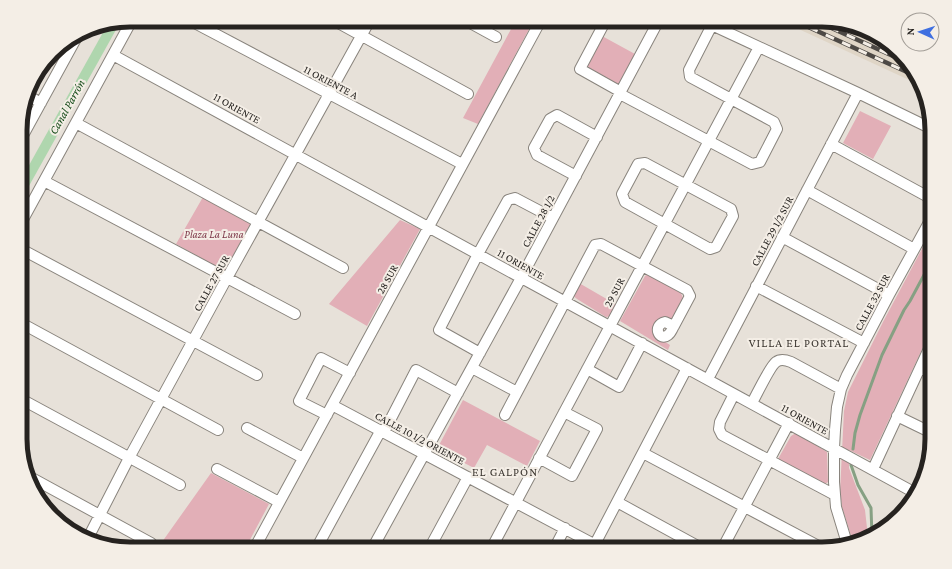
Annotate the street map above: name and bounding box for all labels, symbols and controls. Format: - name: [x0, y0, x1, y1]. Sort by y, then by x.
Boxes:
- north arrow: [900, 12, 940, 52]
- text: N: [904, 27, 916, 36]
- street label: 11 ORIENTE A: [302, 63, 361, 102]
- water label: Canal Parrón: [46, 77, 88, 137]
- street label: 11 ORIENTE: [212, 90, 262, 126]
- street label: CALLE 28 1/2: [519, 193, 557, 249]
- street label: CALLE 29 1/2 SUR: [749, 193, 796, 268]
- park label: Plaza La Luna: [184, 228, 244, 240]
- street label: 11 ORIENTE: [496, 246, 546, 282]
- street label: CALLE 27 SUR: [191, 252, 232, 313]
- street label: 28 SUR: [374, 261, 400, 296]
- street label: CALLE 32 SUR: [852, 271, 892, 332]
- street label: 29 SUR: [601, 275, 627, 309]
- district label: VILLA EL PORTAL: [749, 336, 849, 350]
- street label: 11 ORIENTE: [780, 401, 830, 437]
- street label: CALLE 10 1/2 ORIENTE: [373, 409, 467, 467]
- district label: EL GALPÓN: [472, 465, 538, 479]

